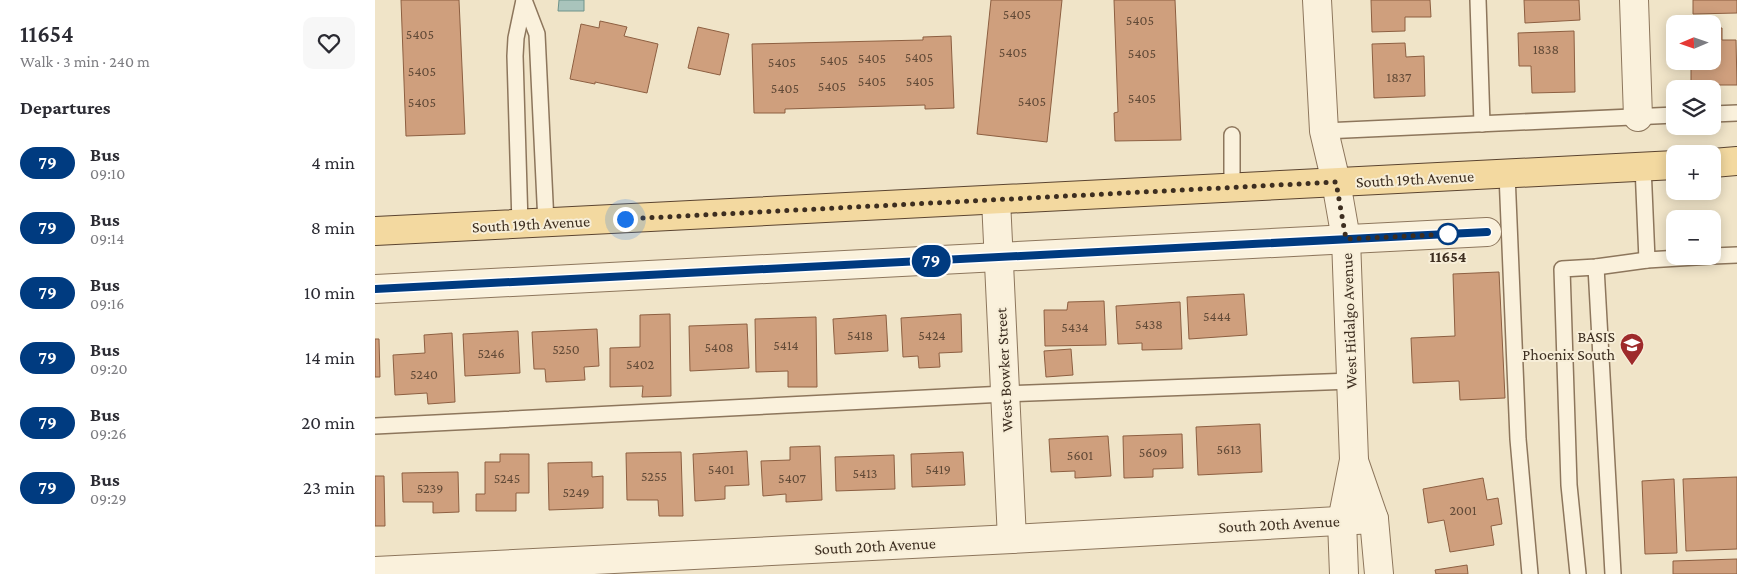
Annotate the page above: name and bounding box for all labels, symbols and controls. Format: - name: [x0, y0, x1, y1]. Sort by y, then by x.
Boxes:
- house number: 5405: [1003, 6, 1031, 22]
- house number: 5405: [1126, 12, 1154, 28]
- north arrow: [1666, 15, 1721, 70]
- map controls: [1666, 15, 1721, 265]
- button: heart: [303, 17, 355, 69]
- text: 11654: [20, 20, 74, 47]
- house number: 5405: [406, 26, 434, 42]
- house number: 1838: [1533, 41, 1559, 57]
- house number: 5405: [999, 44, 1027, 60]
- house number: 5405: [1128, 45, 1156, 61]
- house number: 5405: [905, 49, 933, 65]
- house number: 5405: [858, 50, 886, 66]
- house number: 5405: [820, 52, 848, 68]
- text: Walk · 3 min · 240 m: [20, 53, 150, 70]
- house number: 5405: [768, 54, 796, 70]
- house number: 5405: [408, 63, 436, 79]
- house number: 1837: [1387, 69, 1412, 85]
- house number: 5405: [858, 73, 886, 89]
- house number: 5405: [906, 73, 934, 89]
- house number: 5405: [818, 78, 846, 94]
- house number: 5405: [771, 80, 799, 96]
- button: layers: [1666, 80, 1721, 135]
- house number: 5405: [1128, 90, 1156, 106]
- house number: 5405: [1018, 93, 1046, 109]
- house number: 5405: [408, 94, 436, 110]
- text: Departures: [20, 97, 111, 118]
- text: Bus: [90, 144, 120, 165]
- button: +: [1666, 145, 1721, 200]
- text: 4 min: [311, 152, 355, 173]
- text: 79: [38, 153, 57, 173]
- text: 09:10: [90, 165, 125, 182]
- street label: South 19th Avenue: [1356, 167, 1474, 191]
- your location: [613, 207, 638, 232]
- text: Bus: [90, 209, 120, 230]
- button: −: [1666, 210, 1721, 265]
- street label: South 19th Avenue: [472, 212, 590, 236]
- text: 8 min: [311, 217, 355, 238]
- text: 79: [38, 218, 57, 238]
- marker: 11654: [1437, 223, 1459, 245]
- text: 09:14: [90, 230, 124, 247]
- line badge: 79: [909, 245, 953, 277]
- place label: 11654: [1430, 248, 1467, 265]
- text: 79: [922, 251, 940, 271]
- street label: West Hidalgo Avenue: [1338, 253, 1361, 389]
- text: Bus: [90, 274, 120, 295]
- text: 10 min: [304, 282, 355, 303]
- text: 79: [38, 283, 57, 303]
- text: 09:16: [90, 295, 124, 312]
- street label: West Bowker Street: [992, 307, 1016, 433]
- house number: 5444: [1203, 308, 1231, 324]
- house number: 5438: [1135, 316, 1163, 332]
- house number: 5434: [1061, 319, 1089, 335]
- house number: 5418: [847, 327, 873, 343]
- house number: 5424: [918, 327, 946, 343]
- place label: BASIS Phoenix South: [1522, 328, 1615, 363]
- school or university icon: BASIS Phoenix South: [1619, 332, 1645, 366]
- house number: 5414: [773, 337, 799, 353]
- text: Bus: [90, 339, 120, 360]
- house number: 5408: [704, 339, 734, 355]
- house number: 5250: [552, 341, 580, 357]
- house number: 5246: [477, 345, 505, 361]
- text: 14 min: [305, 347, 355, 368]
- text: 79: [38, 348, 57, 368]
- house number: 5402: [626, 356, 654, 372]
- text: 09:20: [90, 360, 128, 377]
- house number: 5240: [410, 366, 438, 382]
- text: Bus: [90, 404, 120, 425]
- text: 20 min: [301, 412, 355, 433]
- text: 79: [38, 413, 57, 433]
- text: 09:26: [90, 425, 127, 442]
- house number: 5613: [1216, 441, 1242, 457]
- house number: 5609: [1139, 444, 1167, 460]
- house number: 5601: [1067, 447, 1093, 463]
- house number: 5401: [708, 461, 735, 477]
- house number: 5419: [925, 461, 951, 477]
- house number: 5413: [852, 465, 878, 481]
- house number: 5255: [641, 468, 667, 484]
- text: Bus: [90, 469, 120, 490]
- house number: 5245: [494, 470, 520, 486]
- house number: 5407: [778, 470, 806, 486]
- text: 23 min: [303, 477, 355, 498]
- text: 79: [38, 478, 57, 498]
- house number: 5239: [417, 480, 443, 496]
- house number: 5249: [562, 484, 590, 500]
- text: 09:29: [90, 490, 127, 507]
- house number: 2001: [1449, 502, 1477, 518]
- street label: South 20th Avenue: [1218, 512, 1340, 536]
- street label: South 20th Avenue: [814, 534, 936, 558]

